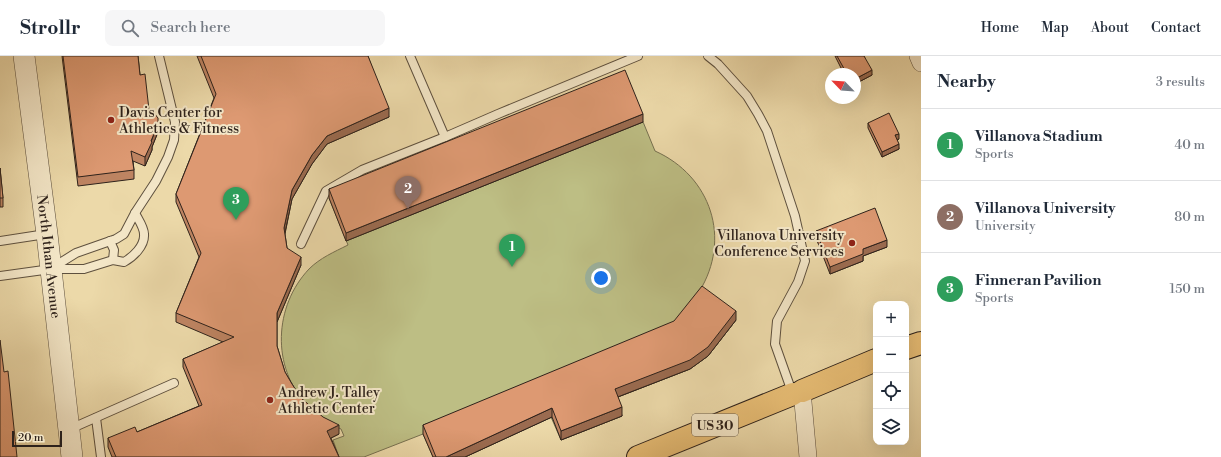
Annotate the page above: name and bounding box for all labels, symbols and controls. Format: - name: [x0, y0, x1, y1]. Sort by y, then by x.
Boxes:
- search box: [105, 10, 385, 46]
- text: Strollr: [20, 16, 81, 40]
- icon: search: [119, 17, 141, 39]
- text: Search here: [151, 18, 231, 37]
- text: Home: [981, 19, 1019, 37]
- text: Map: [1041, 19, 1069, 37]
- text: About: [1091, 19, 1129, 37]
- text: Contact: [1151, 19, 1201, 37]
- north arrow: [825, 68, 861, 104]
- text: Nearby: [937, 71, 996, 93]
- text: 3 results: [1156, 74, 1205, 90]
- place label: Davis Center for Athletics & Fitness: [118, 104, 239, 138]
- marker: Davis Center for Athletics & Fitness: [106, 115, 116, 125]
- text: Villanova Stadium: [975, 127, 1103, 146]
- text: 1: [947, 137, 953, 153]
- text: 40 m: [1175, 137, 1205, 153]
- text: Sports: [975, 146, 1014, 162]
- pin: 2: [395, 176, 421, 209]
- pin: 3: [223, 187, 249, 220]
- street label: North Ithan Avenue: [32, 194, 64, 319]
- text: Villanova University: [975, 199, 1115, 218]
- text: 2: [946, 209, 954, 225]
- text: 80 m: [1174, 209, 1205, 225]
- text: University: [975, 218, 1036, 234]
- place label: Villanova University Conference Services: [714, 227, 844, 261]
- pin: 1: [499, 234, 525, 267]
- marker: Villanova University Conference Services: [847, 238, 857, 248]
- your location: [591, 268, 611, 288]
- text: Finneran Pavilion: [975, 271, 1101, 290]
- text: 3: [946, 281, 954, 297]
- text: 150 m: [1170, 281, 1205, 297]
- text: Sports: [975, 290, 1014, 306]
- map controls: [873, 301, 909, 445]
- button: +: [873, 301, 909, 337]
- button: −: [873, 337, 909, 373]
- button: locate: [873, 373, 909, 409]
- place label: Andrew J. Talley Athletic Center: [277, 384, 380, 418]
- marker: Andrew J. Talley Athletic Center: [265, 395, 275, 405]
- button: layers: [873, 409, 909, 445]
- road number: US 30: [692, 414, 738, 436]
- scale bar: [12, 429, 62, 448]
- text: 20 m: [18, 431, 43, 445]

